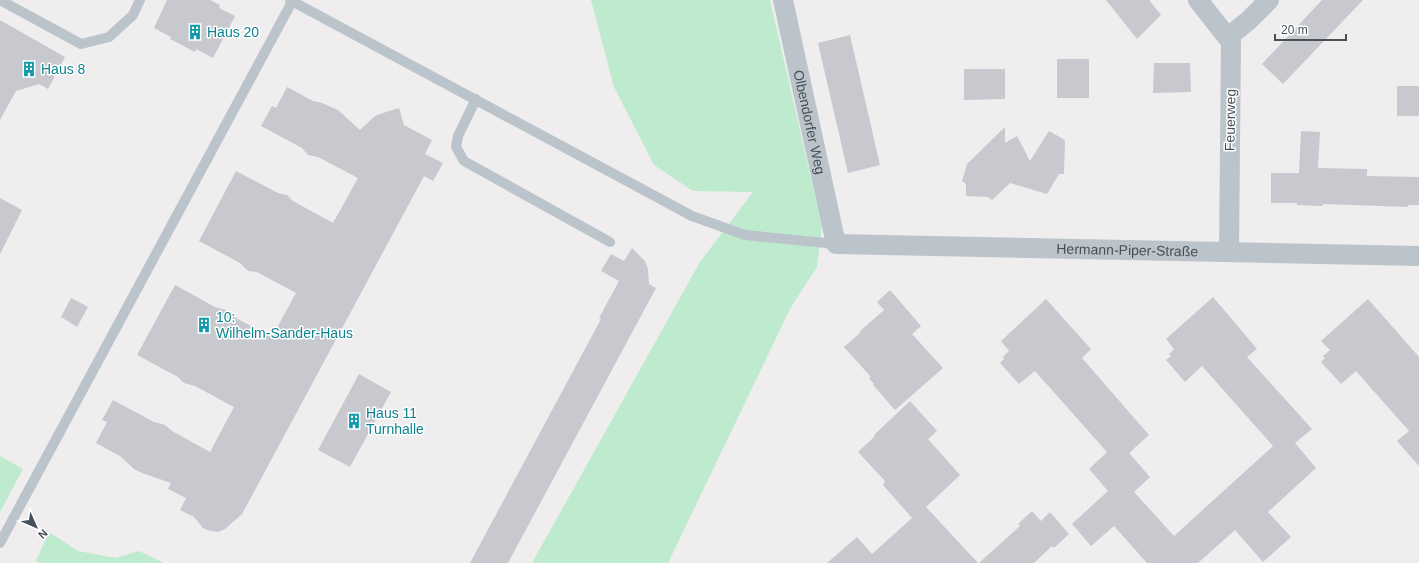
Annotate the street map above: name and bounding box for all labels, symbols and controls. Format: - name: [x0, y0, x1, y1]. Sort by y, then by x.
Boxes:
- scale bar: [1275, 16, 1346, 42]
- building icon: Haus 20: [186, 23, 204, 41]
- text: 20 m: [1281, 23, 1308, 37]
- place label: Haus 20: [207, 24, 259, 40]
- building icon: Haus 8: [20, 60, 38, 78]
- place label: Haus 8: [41, 61, 86, 77]
- street label: Olbendorfer Weg: [790, 68, 829, 176]
- street label: Feuerweg: [1221, 89, 1239, 151]
- street label: Hermann-Piper-Straße: [1056, 241, 1198, 259]
- place label: 10: Wilhelm-Sander-Haus: [216, 309, 353, 341]
- building icon: 10: Wilhelm-Sander-Haus: [195, 316, 213, 334]
- place label: Haus 11 Turnhalle: [366, 405, 424, 437]
- building icon: Haus 11 Turnhalle: [345, 412, 363, 430]
- north arrow: [16, 507, 56, 547]
- text: N: [36, 527, 50, 541]

